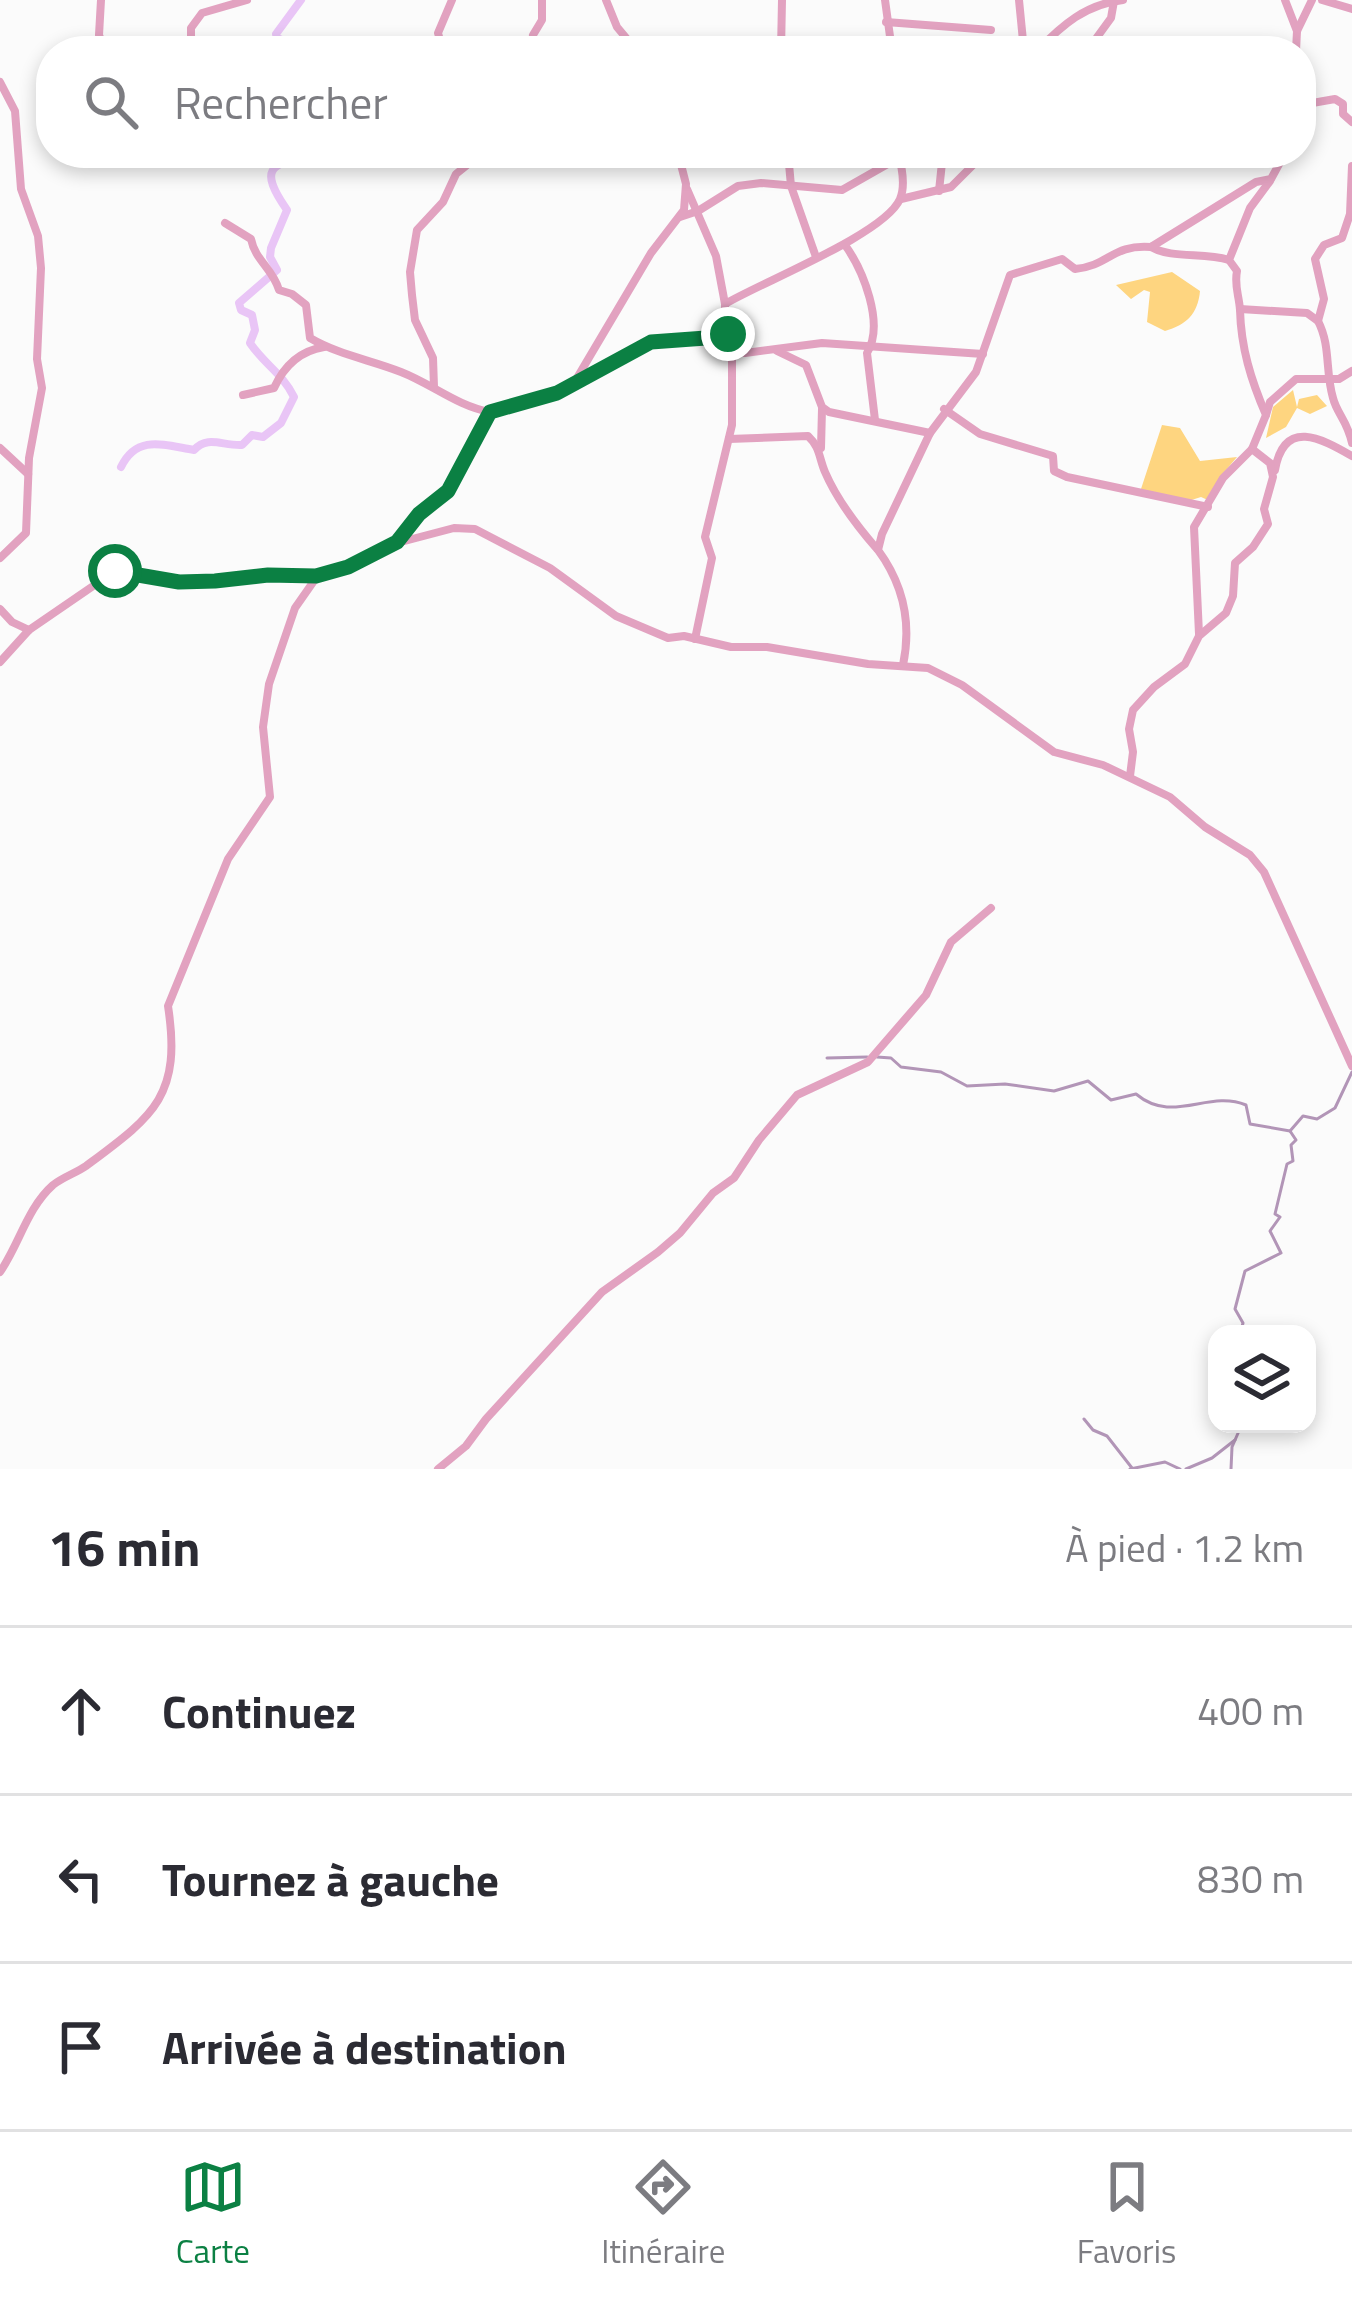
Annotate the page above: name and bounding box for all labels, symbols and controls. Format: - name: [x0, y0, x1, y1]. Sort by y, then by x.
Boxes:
- search box: [36, 36, 1316, 168]
- text: Rechercher: [174, 68, 388, 136]
- icon: search: [78, 69, 144, 135]
- route end: [701, 307, 755, 361]
- route start: [88, 544, 142, 598]
- map controls: [1208, 1325, 1316, 1433]
- button: layers: [1208, 1325, 1316, 1433]
- text: 16 min: [48, 1508, 201, 1586]
- text: À pied · 1.2 km: [1065, 1518, 1304, 1577]
- text: Continuez: [162, 1677, 356, 1745]
- icon: ahead: [48, 1678, 114, 1744]
- text: 400 m: [1197, 1681, 1304, 1740]
- text: Tournez à gauche: [162, 1845, 499, 1913]
- icon: left: [48, 1846, 114, 1912]
- text: 830 m: [1197, 1849, 1304, 1908]
- text: Arrivée à destination: [162, 2013, 567, 2081]
- icon: arrive: [48, 2014, 114, 2080]
- tab: Carte: [176, 2154, 250, 2276]
- tab: Itinéraire: [601, 2154, 725, 2276]
- tab: Favoris: [1077, 2154, 1176, 2276]

